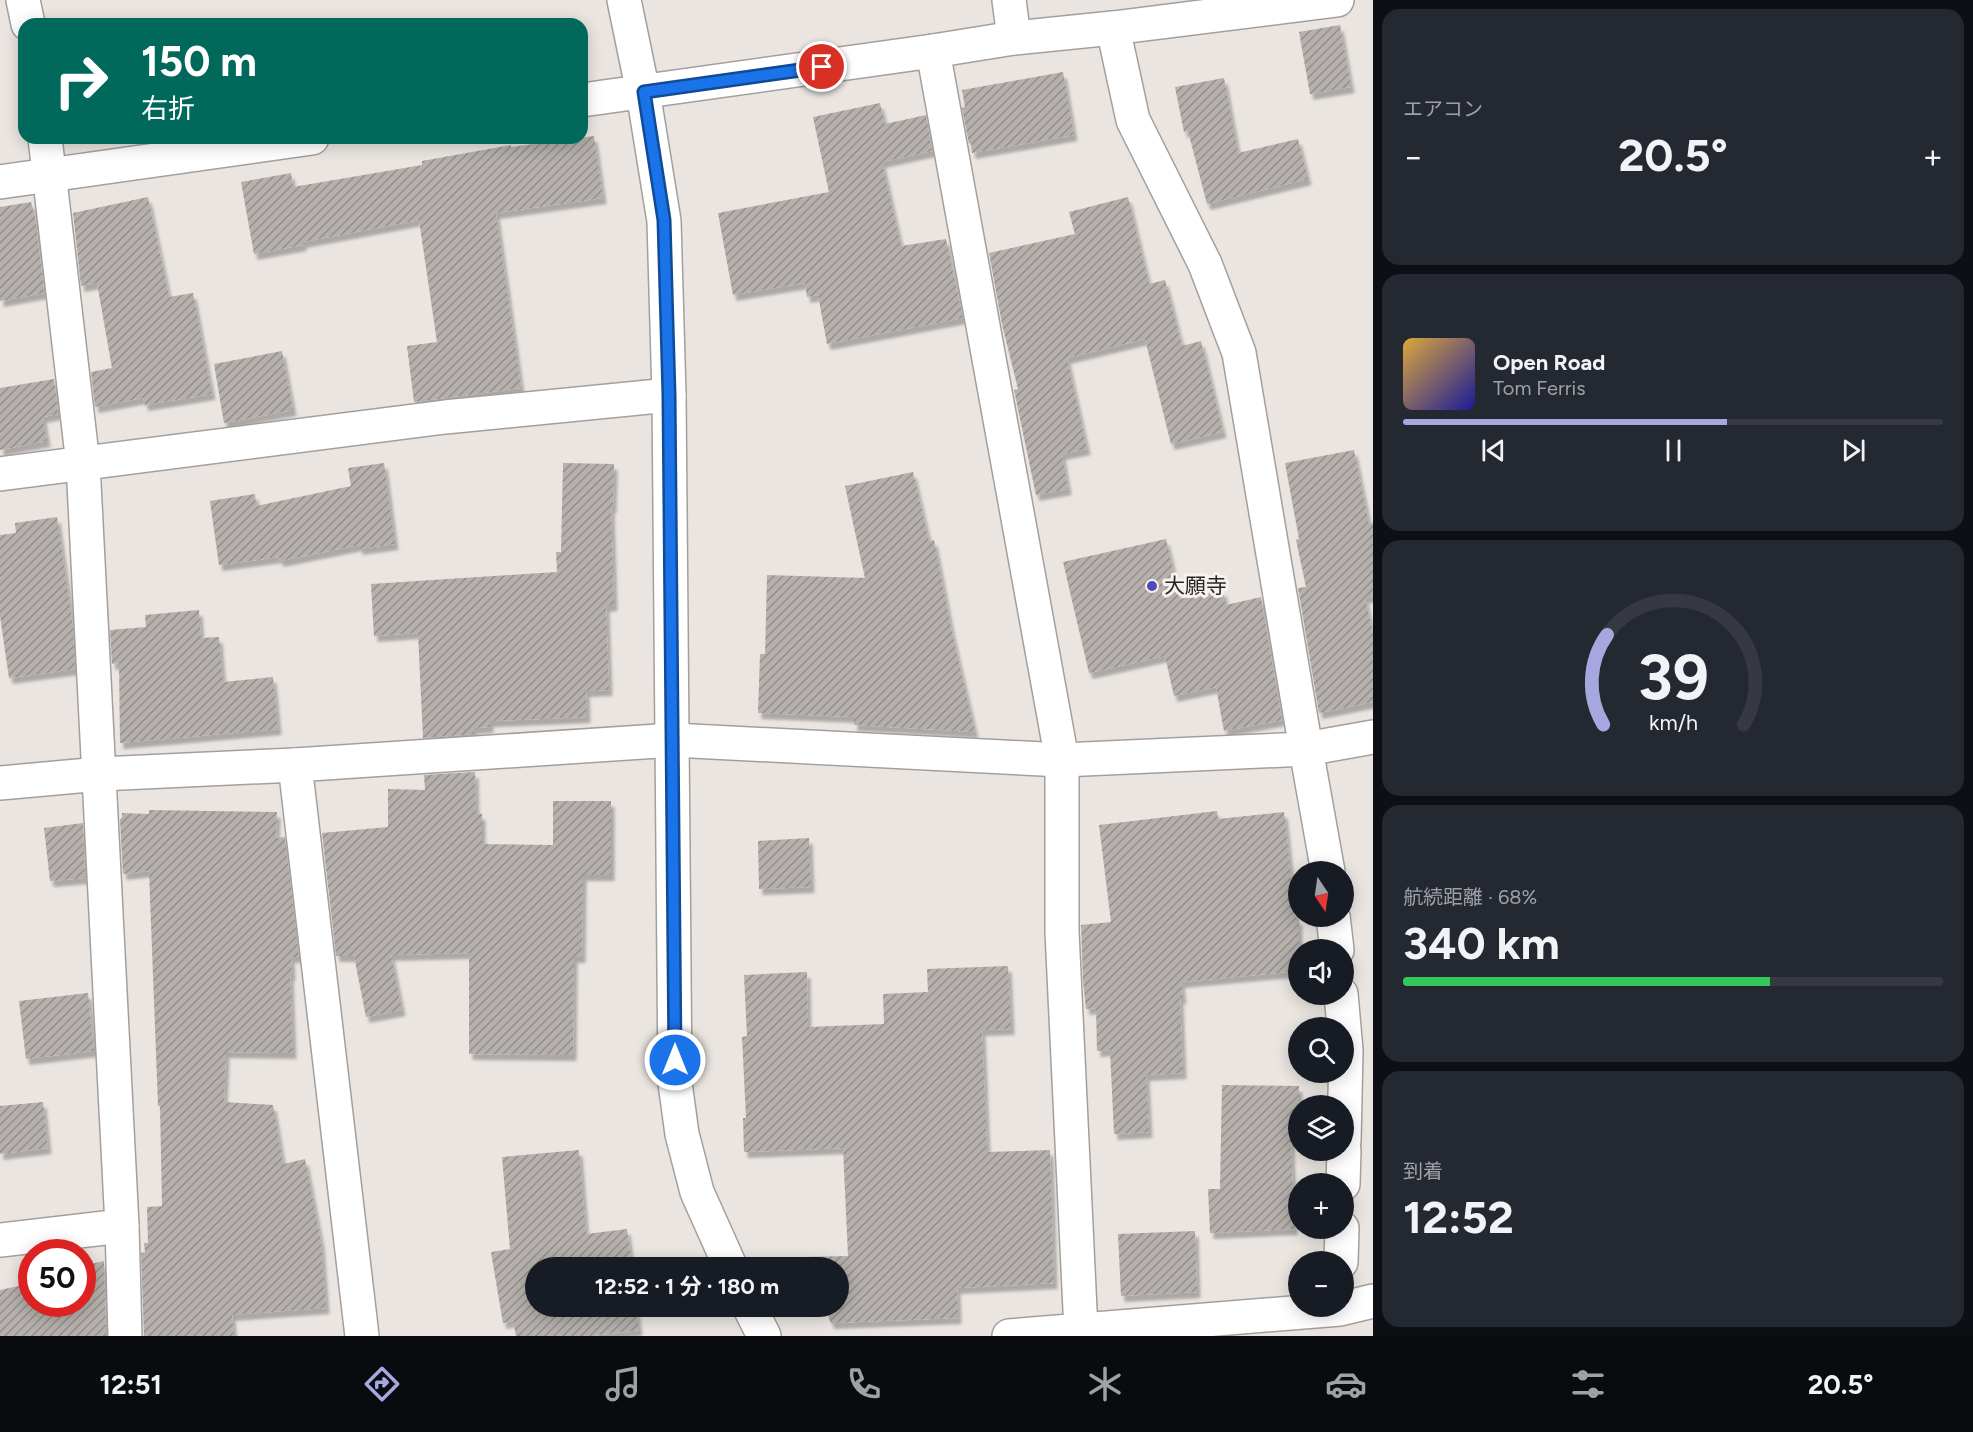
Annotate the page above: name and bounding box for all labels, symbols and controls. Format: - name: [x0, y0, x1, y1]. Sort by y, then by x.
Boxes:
- text: 150 m: [141, 36, 257, 87]
- pin: [796, 41, 847, 92]
- icon: right: [42, 42, 120, 120]
- icon: arrive: [805, 50, 838, 83]
- text: 右折: [141, 92, 195, 125]
- text: エアコン: [1403, 97, 1483, 121]
- text: 20.5°: [1618, 128, 1728, 182]
- text: −: [1403, 137, 1424, 176]
- text: +: [1922, 137, 1943, 176]
- text: Open Road: [1493, 349, 1605, 376]
- text: Tom Ferris: [1493, 376, 1586, 400]
- icon: previous: [1477, 434, 1510, 467]
- icon: pause: [1657, 434, 1690, 467]
- icon: next: [1837, 434, 1870, 467]
- place label: 大願寺: [1164, 573, 1227, 598]
- marker: 大願寺: [1145, 579, 1159, 593]
- text: 39: [1638, 640, 1708, 715]
- text: km/h: [1649, 710, 1697, 735]
- north arrow: [1288, 861, 1354, 927]
- map controls: [1288, 861, 1354, 1317]
- text: 航続距離 · 68%: [1403, 885, 1537, 909]
- text: 340 km: [1403, 916, 1560, 970]
- button: sound: [1288, 939, 1354, 1005]
- button: search: [1288, 1017, 1354, 1083]
- position arrow: [643, 1028, 707, 1092]
- button: layers: [1288, 1095, 1354, 1161]
- text: 到着: [1403, 1159, 1443, 1183]
- button: +: [1288, 1173, 1354, 1239]
- text: 12:52: [1403, 1190, 1514, 1244]
- speed limit sign: 50: [18, 1239, 96, 1317]
- button: −: [1288, 1251, 1354, 1317]
- text: 12:52 · 1 分 · 180 m: [595, 1273, 779, 1300]
- icon: directions: [361, 1363, 403, 1405]
- icon: music: [602, 1363, 644, 1405]
- icon: phone: [843, 1363, 885, 1405]
- icon: climate: [1084, 1363, 1126, 1405]
- icon: car: [1325, 1363, 1367, 1405]
- icon: filters: [1567, 1363, 1609, 1405]
- text: 12:51: [100, 1368, 162, 1401]
- text: 20.5°: [1808, 1368, 1873, 1401]

